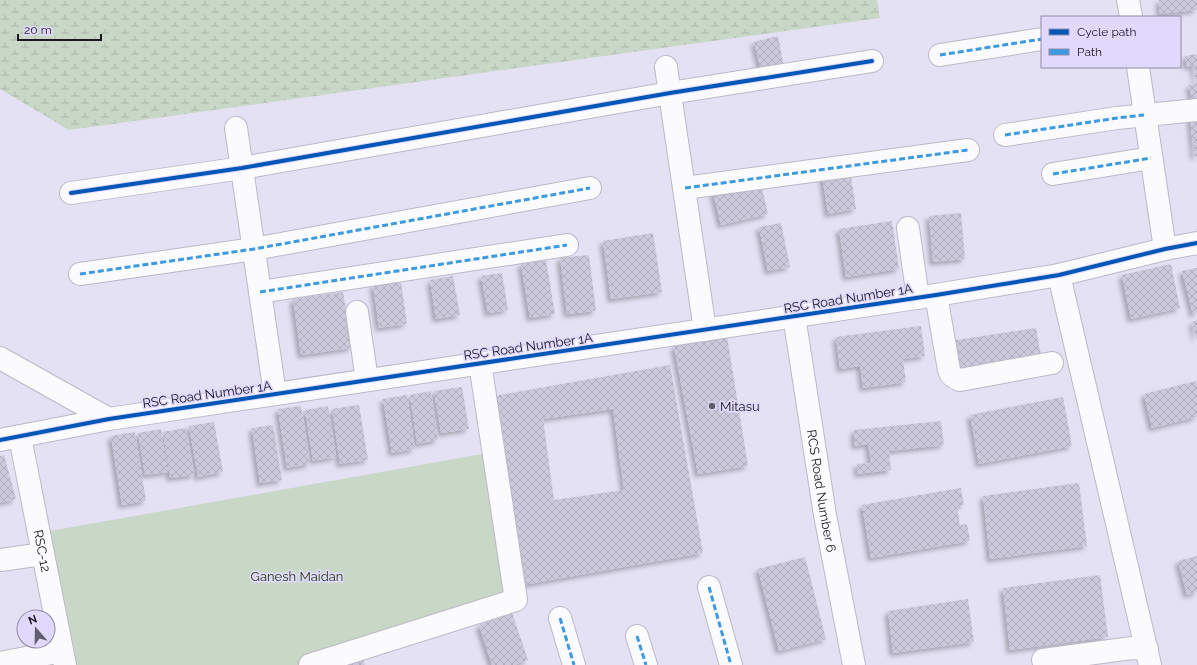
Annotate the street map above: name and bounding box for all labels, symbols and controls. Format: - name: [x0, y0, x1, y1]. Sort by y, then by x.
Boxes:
- scale bar: [18, 16, 101, 42]
- legend: [1041, 16, 1181, 68]
- text: 20 m: [24, 23, 52, 37]
- text: Cycle path: [1077, 25, 1136, 39]
- text: Path: [1077, 45, 1102, 59]
- street label: RSC Road Number 1A: [783, 281, 914, 316]
- street label: RSC Road Number 1A: [462, 330, 594, 363]
- street label: RSC Road Number 1A: [141, 378, 273, 411]
- place label: Mitasu: [720, 399, 760, 414]
- marker: Mitasu: [707, 401, 717, 411]
- street label: RCS Road Number 6: [804, 429, 839, 554]
- street label: RSC-12: [30, 528, 54, 574]
- park label: Ganesh Maidan: [251, 569, 343, 584]
- north arrow: [16, 609, 56, 649]
- text: N: [27, 613, 39, 628]

